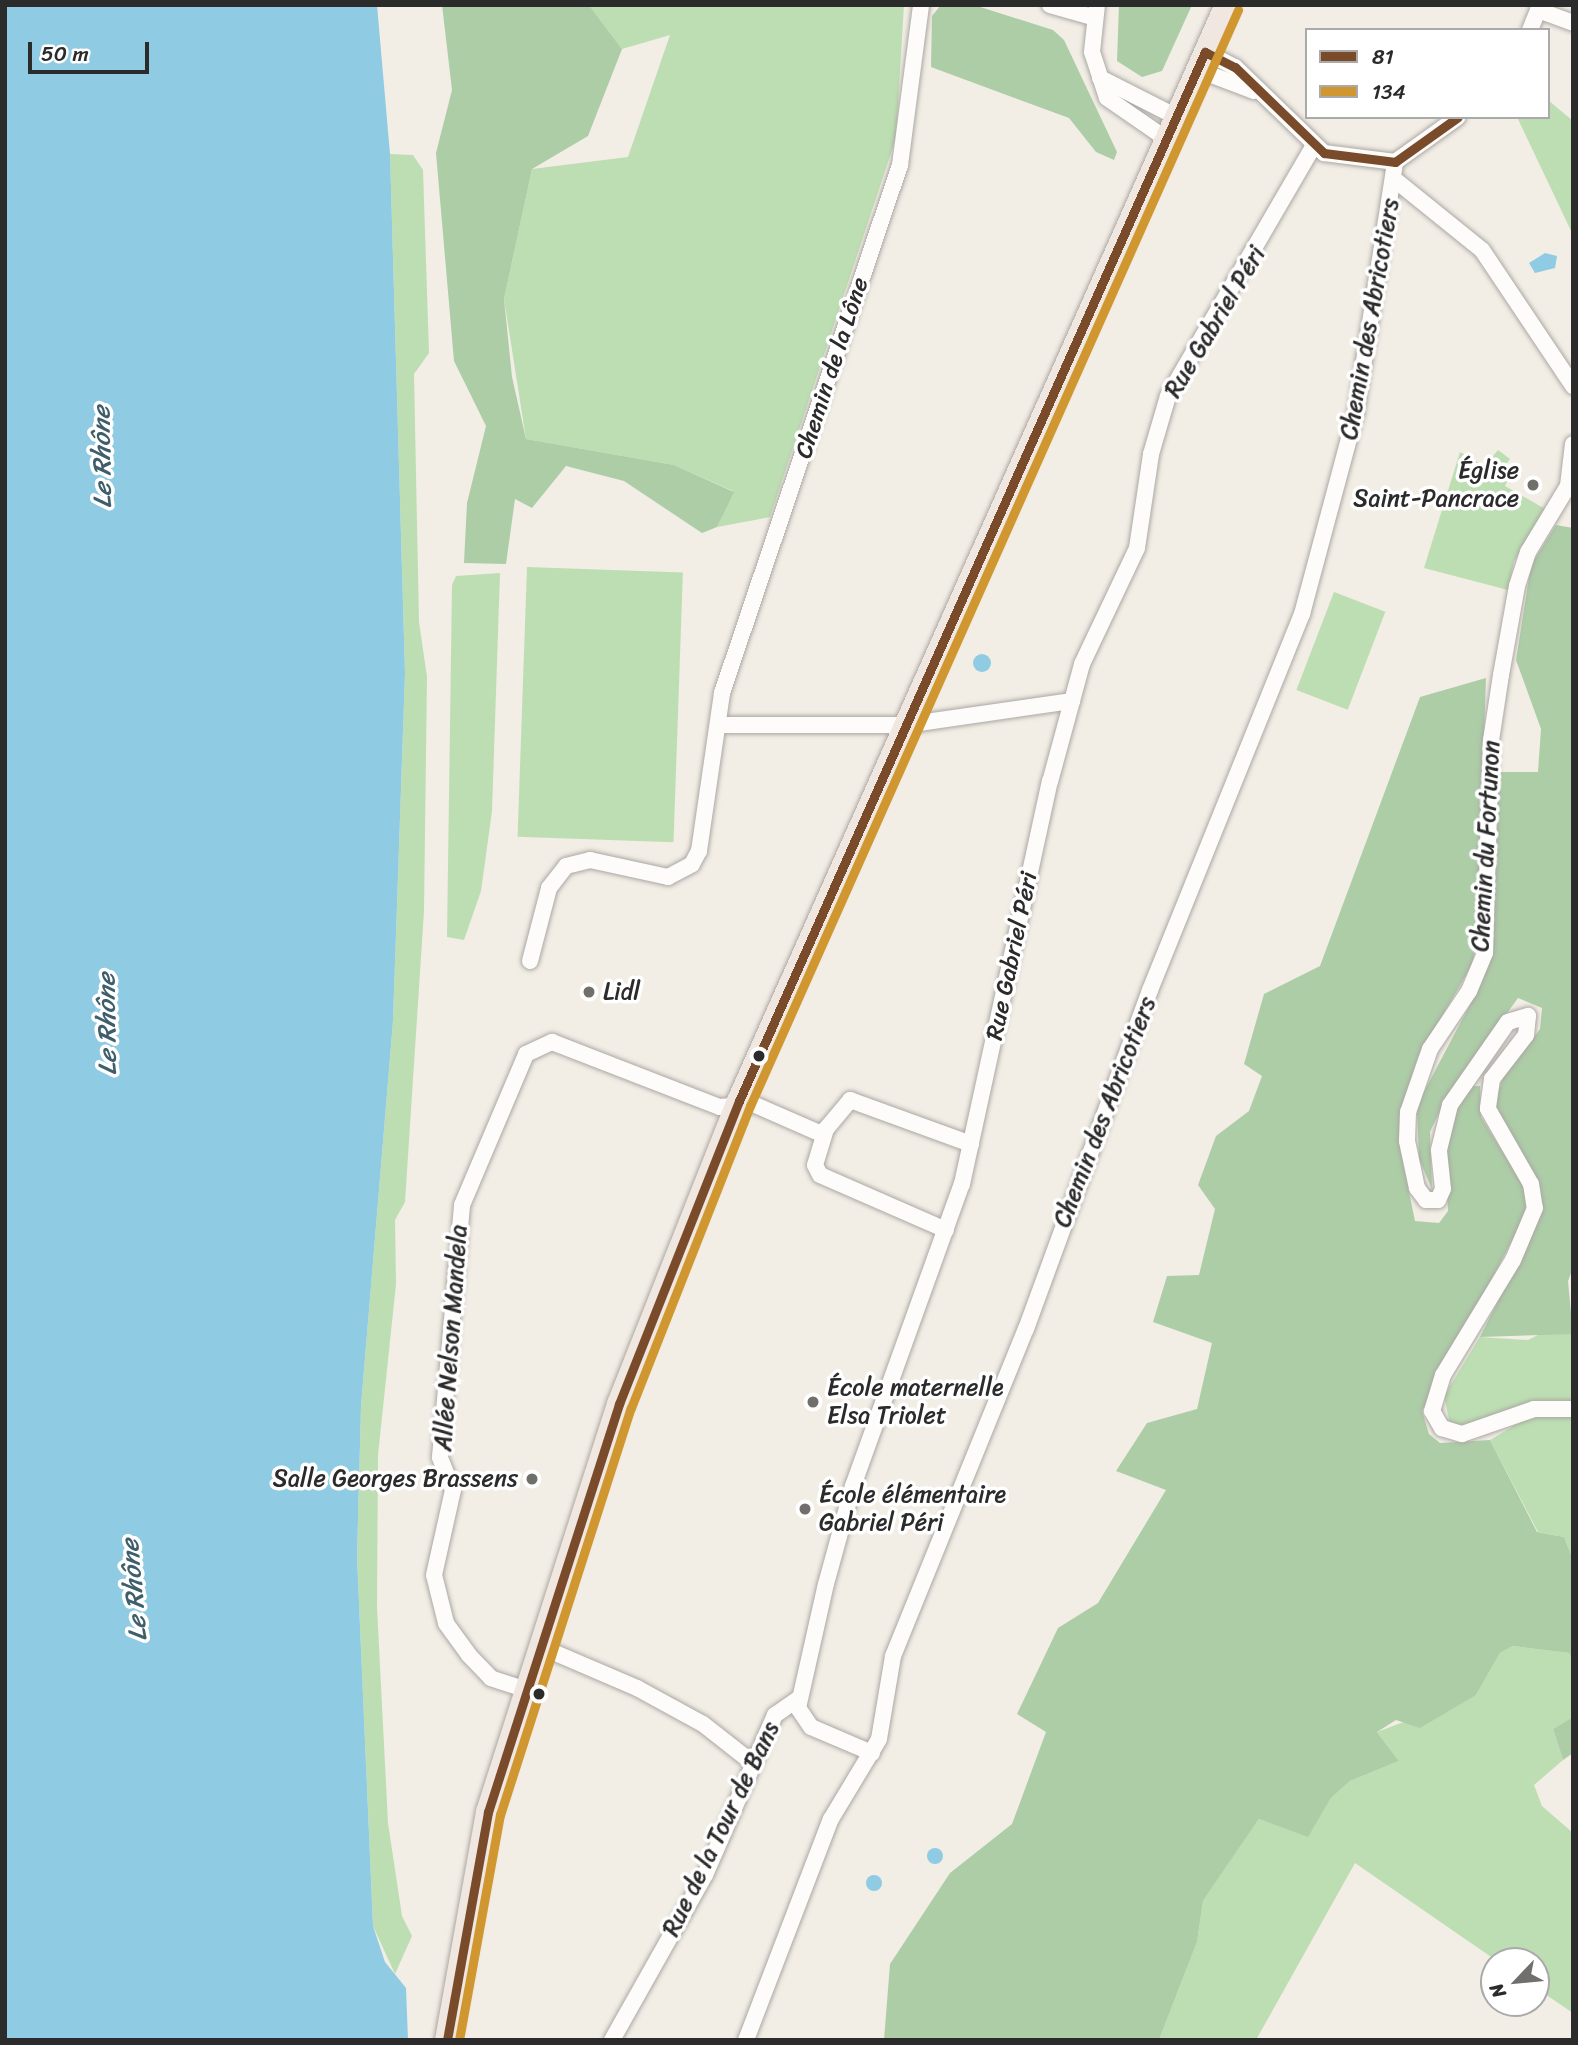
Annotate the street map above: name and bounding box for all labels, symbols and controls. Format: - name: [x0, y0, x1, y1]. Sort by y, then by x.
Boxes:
- scale bar: [32, 28, 152, 72]
- legend: [1305, 28, 1550, 119]
- text: 50 m: [41, 35, 89, 73]
- text: 81: [1372, 38, 1394, 76]
- text: 134: [1372, 73, 1406, 111]
- street label: Chemin des Abricotiers: [1335, 196, 1405, 442]
- street label: Rue Gabriel Péri: [1159, 241, 1271, 403]
- street label: Chemin de la Lône: [789, 274, 875, 462]
- water label: Le Rhône: [86, 406, 118, 508]
- place label: Église Saint-Pancrace: [1353, 457, 1519, 513]
- marker: Église Saint-Pancrace: [1525, 477, 1541, 493]
- street label: Chemin du Fortunon: [1466, 739, 1506, 953]
- street label: Rue Gabriel Péri: [980, 870, 1044, 1042]
- water label: Le Rhône: [91, 973, 123, 1075]
- place label: Lidl: [603, 978, 640, 1006]
- marker: Lidl: [581, 984, 597, 1000]
- street label: Chemin des Abricotiers: [1048, 992, 1162, 1232]
- unlabelled marker: [752, 1049, 766, 1063]
- street label: Allée Nelson Mandela: [429, 1224, 473, 1452]
- place label: École maternelle Elsa Triolet: [827, 1374, 1004, 1430]
- marker: École maternelle Elsa Triolet: [805, 1394, 821, 1410]
- place label: Salle Georges Brassens: [275, 1465, 518, 1493]
- marker: Salle Georges Brassens: [524, 1471, 540, 1487]
- place label: École élémentaire Gabriel Péri: [819, 1481, 1009, 1537]
- marker: École élémentaire Gabriel Péri: [797, 1501, 813, 1517]
- water label: Le Rhône: [114, 1538, 154, 1642]
- unlabelled marker: [532, 1687, 546, 1701]
- street label: Rue de la Tour de Bans: [656, 1716, 786, 1942]
- north arrow: [1480, 1947, 1550, 2017]
- text: N: [1480, 1977, 1515, 2004]

